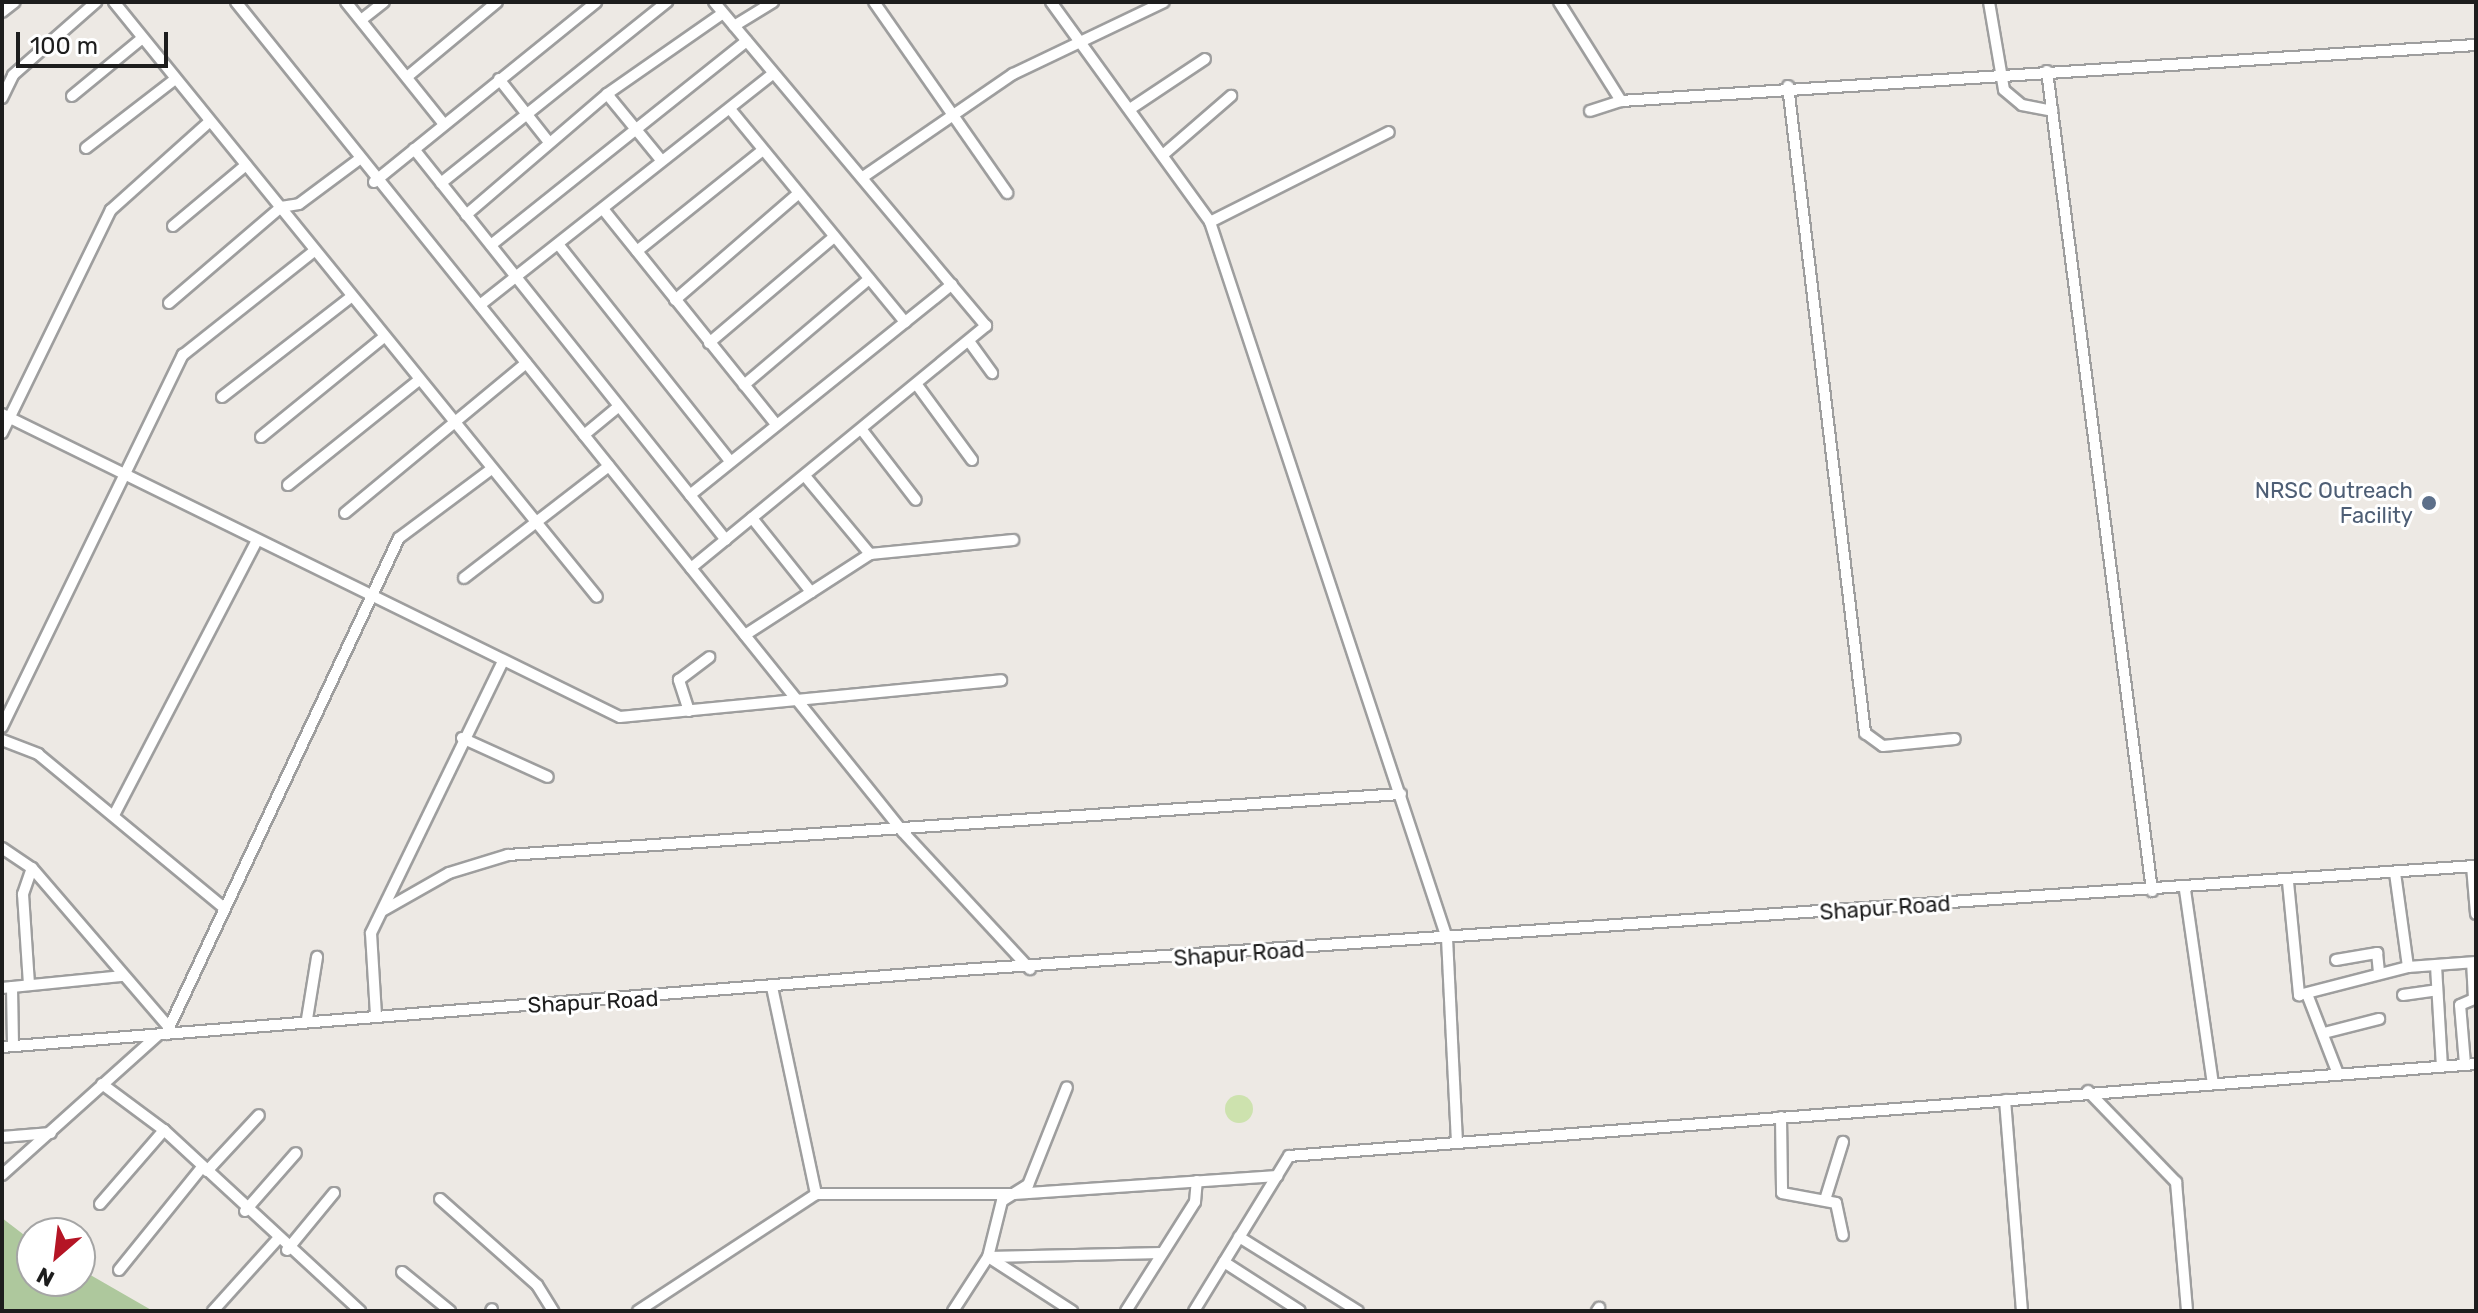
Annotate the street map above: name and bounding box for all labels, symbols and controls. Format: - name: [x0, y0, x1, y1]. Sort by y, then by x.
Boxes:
- scale bar: [20, 16, 172, 66]
- text: 100 m: [30, 32, 98, 60]
- place label: NRSC Outreach Facility: [2255, 477, 2413, 528]
- marker: NRSC Outreach Facility: [2420, 494, 2438, 512]
- street label: Shapur Road: [1819, 890, 1951, 926]
- street label: Shapur Road: [1173, 936, 1305, 972]
- street label: Shapur Road: [527, 985, 659, 1019]
- north arrow: [16, 1217, 96, 1297]
- text: N: [32, 1261, 59, 1293]

